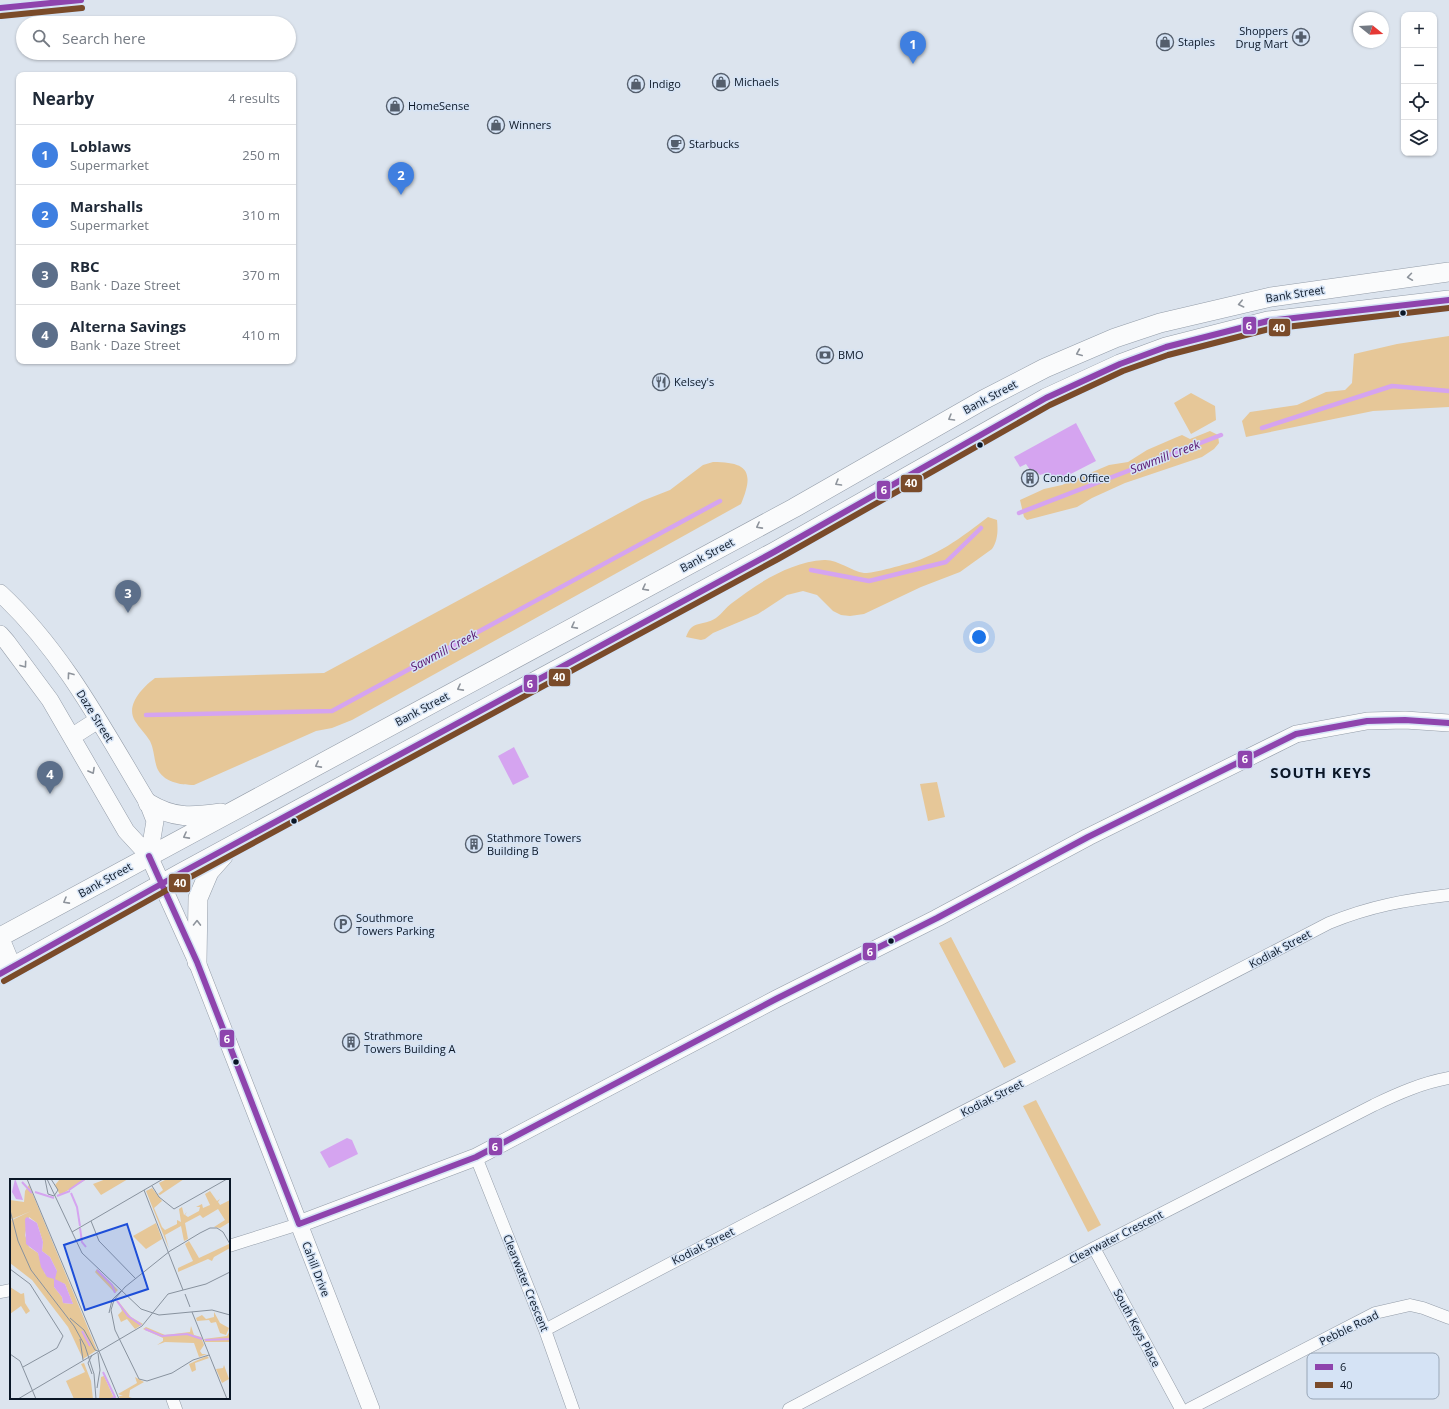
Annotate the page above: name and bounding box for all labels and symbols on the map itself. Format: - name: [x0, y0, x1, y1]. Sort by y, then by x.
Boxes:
- north arrow: [1353, 12, 1389, 48]
- place label: Shoppers Drug Mart: [1236, 23, 1288, 51]
- pharmacy icon: Shoppers Drug Mart: [1291, 27, 1311, 47]
- pin: 1: [900, 31, 926, 64]
- shop icon: Staples: [1155, 32, 1175, 52]
- place label: Staples: [1178, 34, 1215, 49]
- shop icon: Michaels: [711, 72, 731, 92]
- shop icon: Indigo: [626, 74, 646, 94]
- place label: Michaels: [734, 74, 779, 89]
- place label: Indigo: [649, 76, 681, 91]
- shop icon: HomeSense: [385, 96, 405, 116]
- place label: HomeSense: [408, 98, 469, 113]
- shop icon: Winners: [486, 115, 506, 135]
- place label: Winners: [509, 117, 551, 132]
- cafe icon: Starbucks: [666, 134, 686, 154]
- place label: Starbucks: [689, 136, 739, 151]
- pin: 2: [388, 162, 414, 195]
- one-way arrow: [1407, 272, 1413, 281]
- street label: Bank Street: [1264, 281, 1325, 306]
- one-way arrow: [1237, 299, 1244, 308]
- unlabelled marker: [1398, 308, 1408, 318]
- line badge: 6: [1242, 316, 1257, 335]
- text: 6: [1246, 318, 1252, 333]
- line badge: 40: [1268, 318, 1291, 337]
- text: 40: [1273, 320, 1285, 335]
- bank icon: BMO: [815, 345, 835, 365]
- place label: BMO: [838, 347, 864, 362]
- one-way arrow: [1076, 348, 1083, 356]
- restaurant icon: Kelsey's: [651, 372, 671, 392]
- place label: Kelsey's: [674, 374, 714, 389]
- street label: Bank Street: [960, 376, 1020, 417]
- one-way arrow: [948, 414, 955, 421]
- water label: Sawmill Creek: [1127, 435, 1203, 478]
- unlabelled marker: [975, 440, 985, 450]
- building icon: Condo Office: [1020, 468, 1040, 488]
- place label: Condo Office: [1043, 470, 1110, 485]
- line badge: 40: [900, 474, 923, 493]
- text: 40: [905, 475, 917, 490]
- one-way arrow: [835, 478, 842, 485]
- line badge: 6: [876, 480, 891, 500]
- text: 6: [881, 482, 887, 497]
- one-way arrow: [756, 522, 763, 529]
- street label: Bank Street: [677, 534, 737, 575]
- pin: 3: [115, 580, 141, 613]
- one-way arrow: [642, 584, 649, 591]
- one-way arrow: [571, 622, 578, 629]
- water label: Sawmill Creek: [407, 625, 481, 675]
- your location: [969, 627, 989, 647]
- one-way arrow: [19, 660, 26, 667]
- line badge: 40: [548, 668, 571, 687]
- text: 40: [553, 669, 565, 684]
- one-way arrow: [67, 672, 74, 679]
- line badge: 6: [523, 674, 538, 693]
- text: 6: [527, 676, 533, 691]
- one-way arrow: [457, 683, 464, 691]
- street label: Daze Street: [73, 687, 117, 745]
- street label: Bank Street: [392, 688, 452, 729]
- line badge: 6: [1237, 750, 1253, 769]
- text: 6: [1242, 751, 1248, 766]
- one-way arrow: [314, 760, 322, 768]
- pin: 4: [37, 761, 63, 794]
- district label: SOUTH KEYS: [1270, 762, 1372, 782]
- one-way arrow: [87, 766, 94, 774]
- unlabelled marker: [289, 816, 299, 826]
- place label: Stathmore Towers Building B: [487, 830, 581, 858]
- one-way arrow: [183, 831, 190, 839]
- building icon: Stathmore Towers Building B: [464, 834, 484, 854]
- street label: Bank Street: [75, 859, 134, 901]
- line badge: 40: [168, 873, 191, 893]
- text: 40: [174, 875, 186, 890]
- one-way arrow: [63, 896, 70, 904]
- place label: Southmore Towers Parking: [356, 910, 434, 938]
- parking icon: Southmore Towers Parking: [333, 914, 353, 934]
- one-way arrow: [193, 920, 201, 926]
- street label: Kodiak Street: [1246, 926, 1314, 971]
- unlabelled marker: [886, 936, 896, 946]
- line badge: 6: [862, 942, 877, 961]
- text: 6: [867, 944, 873, 959]
- place label: Strathmore Towers Building A: [364, 1028, 455, 1056]
- line badge: 6: [219, 1029, 235, 1048]
- text: 6: [224, 1031, 230, 1046]
- building icon: Strathmore Towers Building A: [341, 1032, 361, 1052]
- unlabelled marker: [231, 1057, 241, 1067]
- street label: Kodiak Street: [958, 1075, 1026, 1120]
- line badge: 6: [488, 1137, 503, 1156]
- text: 6: [492, 1139, 498, 1154]
- inset map: [10, 1179, 230, 1399]
- street label: Clearwater Crescent: [1066, 1206, 1165, 1267]
- street label: Kodiak Street: [669, 1223, 737, 1268]
- street label: Clearwater Crescent: [500, 1232, 553, 1334]
- street label: Cahill Drive: [299, 1239, 334, 1299]
- street label: South Keys Place: [1111, 1286, 1164, 1369]
- street label: Pebble Road: [1317, 1307, 1381, 1348]
- legend: [1307, 1353, 1439, 1399]
- text: 6: [1340, 1359, 1346, 1374]
- text: 40: [1340, 1377, 1353, 1392]

